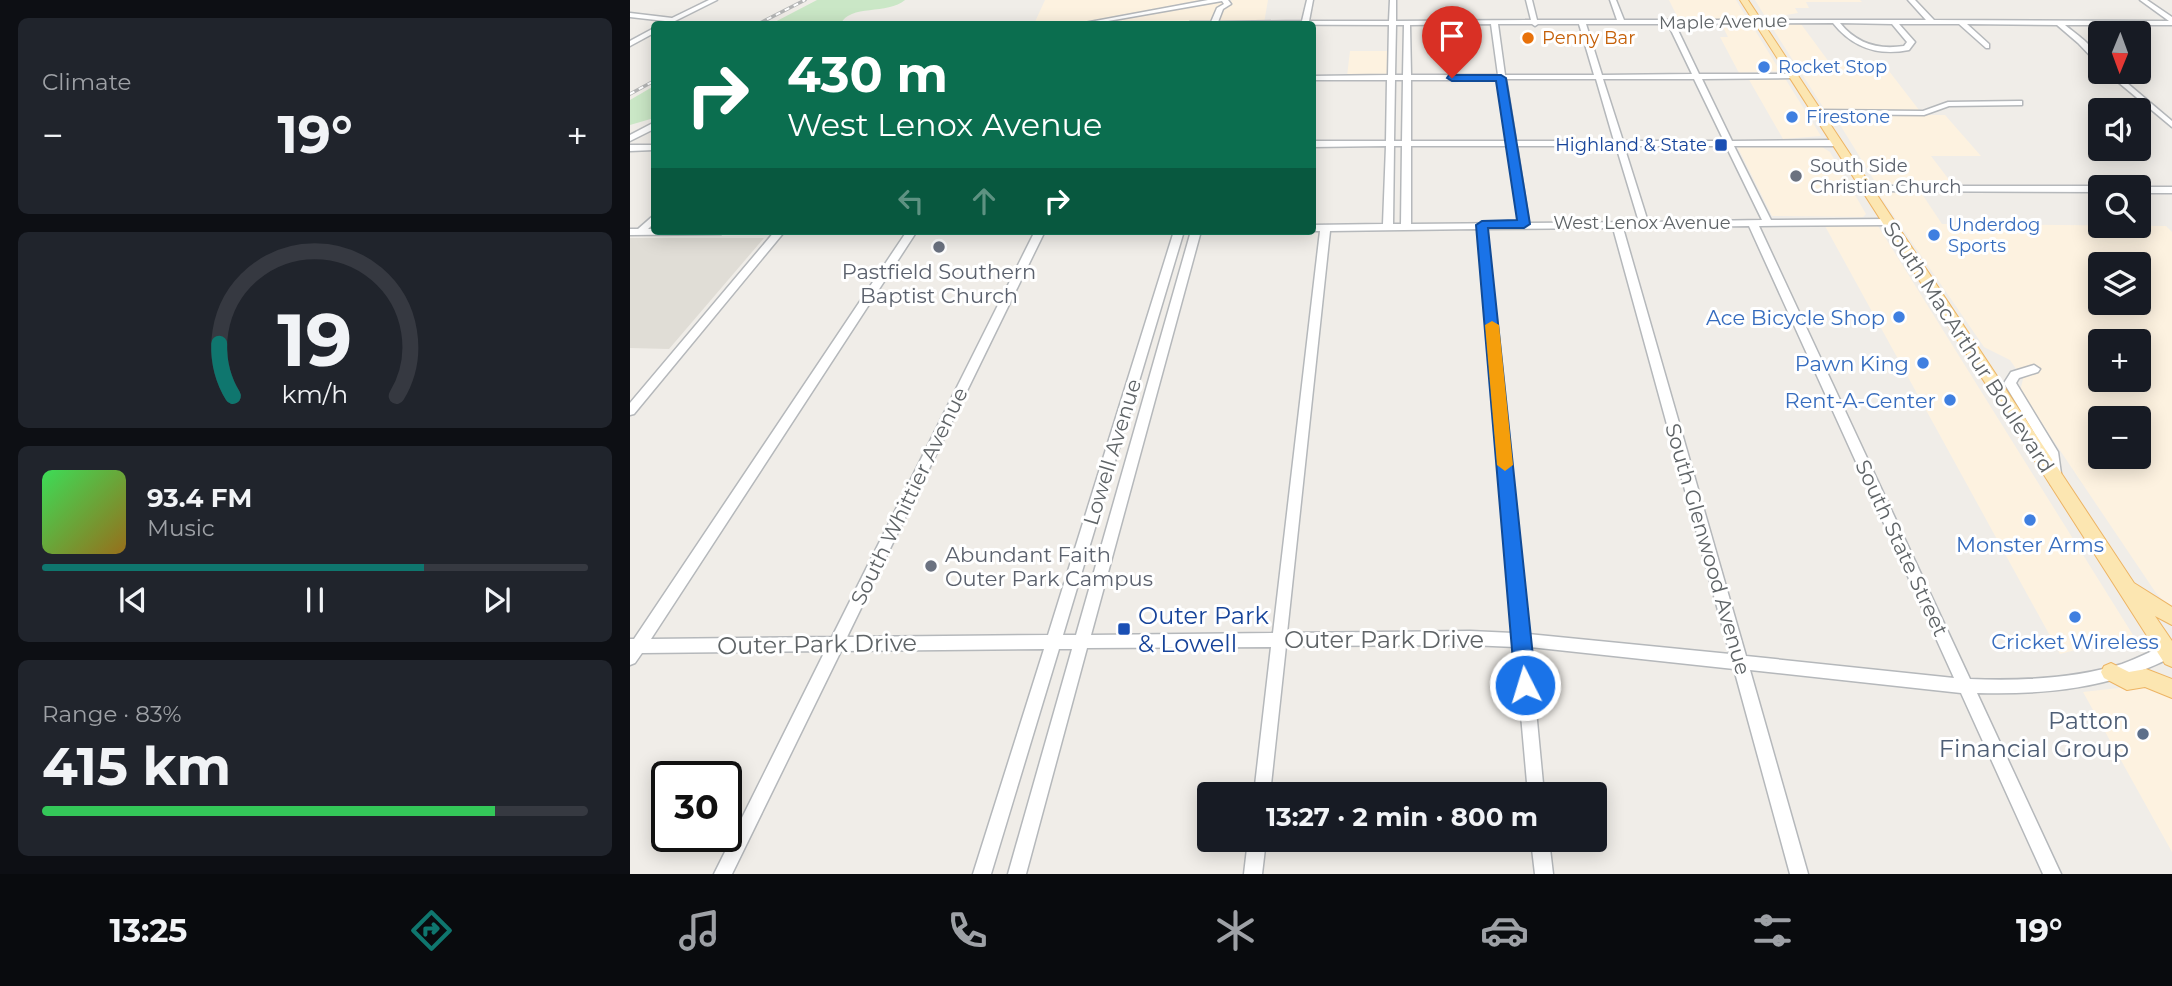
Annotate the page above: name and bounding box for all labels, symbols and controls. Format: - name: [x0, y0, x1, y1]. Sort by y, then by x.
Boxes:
- pin: [1422, 6, 1482, 78]
- street label: Maple Avenue: [1659, 10, 1787, 34]
- icon: arrive: [1433, 17, 1471, 55]
- north arrow: [2088, 21, 2151, 84]
- map controls: [2088, 21, 2151, 469]
- place label: Penny Bar: [1542, 27, 1635, 49]
- marker: Penny Bar: [1520, 30, 1536, 46]
- text: 430 m: [787, 45, 948, 104]
- icon: right: [672, 49, 763, 140]
- place label: Rocket Stop: [1778, 56, 1887, 78]
- marker: Rocket Stop: [1756, 59, 1772, 75]
- text: Climate: [42, 68, 131, 96]
- button: sound: [2088, 98, 2151, 161]
- text: 19°: [277, 103, 353, 166]
- text: West Lenox Avenue: [787, 105, 1102, 144]
- place label: Firestone: [1806, 106, 1890, 128]
- marker: Firestone: [1784, 109, 1800, 125]
- text: −: [42, 112, 64, 159]
- text: +: [566, 112, 588, 159]
- place label: Highland & State: [1555, 134, 1707, 156]
- marker: Highland & State: [1713, 137, 1729, 153]
- place label: South Side Christian Church: [1810, 155, 1961, 198]
- marker: South Side Christian Church: [1788, 168, 1804, 184]
- button: search: [2088, 175, 2151, 238]
- icon: left: [892, 182, 930, 220]
- icon: ahead: [965, 182, 1003, 220]
- icon: right: [1038, 182, 1076, 220]
- street label: West Lenox Avenue: [1553, 212, 1731, 234]
- place label: Underdog Sports: [1948, 214, 2040, 257]
- street label: South MacArthur Boulevard: [1878, 217, 2060, 477]
- marker: Underdog Sports: [1926, 227, 1942, 243]
- marker: Pastfield Southern Baptist Church: [931, 239, 947, 255]
- button: layers: [2088, 252, 2151, 315]
- place label: Pastfield Southern Baptist Church: [842, 259, 1036, 308]
- text: 19: [278, 296, 352, 384]
- place label: Ace Bicycle Shop: [1706, 305, 1885, 330]
- marker: Ace Bicycle Shop: [1891, 309, 1907, 325]
- button: +: [2088, 329, 2151, 392]
- place label: Pawn King: [1795, 351, 1909, 376]
- marker: Pawn King: [1915, 355, 1931, 371]
- street label: Lowell Avenue: [1078, 376, 1146, 528]
- text: km/h: [282, 379, 348, 409]
- street label: South Whittier Avenue: [845, 383, 973, 609]
- place label: Rent-A-Center: [1784, 388, 1936, 413]
- marker: Rent-A-Center: [1942, 392, 1958, 408]
- button: −: [2088, 406, 2151, 469]
- street label: South Glenwood Avenue: [1660, 420, 1756, 678]
- street label: South State Street: [1850, 456, 1954, 640]
- text: 93.4 FM: [147, 482, 252, 514]
- marker: Monster Arms: [2022, 512, 2038, 528]
- text: Music: [147, 514, 215, 542]
- place label: Monster Arms: [1956, 532, 2104, 557]
- place label: Abundant Faith Outer Park Campus: [945, 542, 1153, 591]
- marker: Abundant Faith Outer Park Campus: [923, 558, 939, 574]
- icon: previous: [114, 581, 152, 619]
- icon: pause: [296, 581, 334, 619]
- icon: next: [478, 581, 516, 619]
- place label: Outer Park & Lowell: [1138, 601, 1269, 658]
- marker: Cricket Wireless: [2067, 609, 2083, 625]
- marker: Outer Park & Lowell: [1116, 621, 1132, 637]
- street label: Outer Park Drive: [1284, 625, 1484, 654]
- street label: Outer Park Drive: [717, 628, 917, 660]
- place label: Cricket Wireless: [1991, 629, 2159, 654]
- position arrow: [1488, 648, 1562, 722]
- text: Range · 83%: [42, 700, 182, 728]
- place label: Patton Financial Group: [1939, 706, 2129, 763]
- marker: Patton Financial Group: [2135, 726, 2151, 742]
- text: 415 km: [42, 735, 231, 798]
- speed limit sign: 30: [651, 761, 742, 852]
- text: 13:27 · 2 min · 800 m: [1266, 801, 1538, 833]
- icon: directions: [407, 906, 456, 955]
- icon: music: [675, 906, 724, 955]
- icon: phone: [943, 906, 992, 955]
- icon: climate: [1211, 906, 1260, 955]
- icon: car: [1480, 906, 1529, 955]
- icon: filters: [1748, 906, 1797, 955]
- text: 13:25: [110, 911, 187, 950]
- text: 19°: [2016, 911, 2062, 950]

